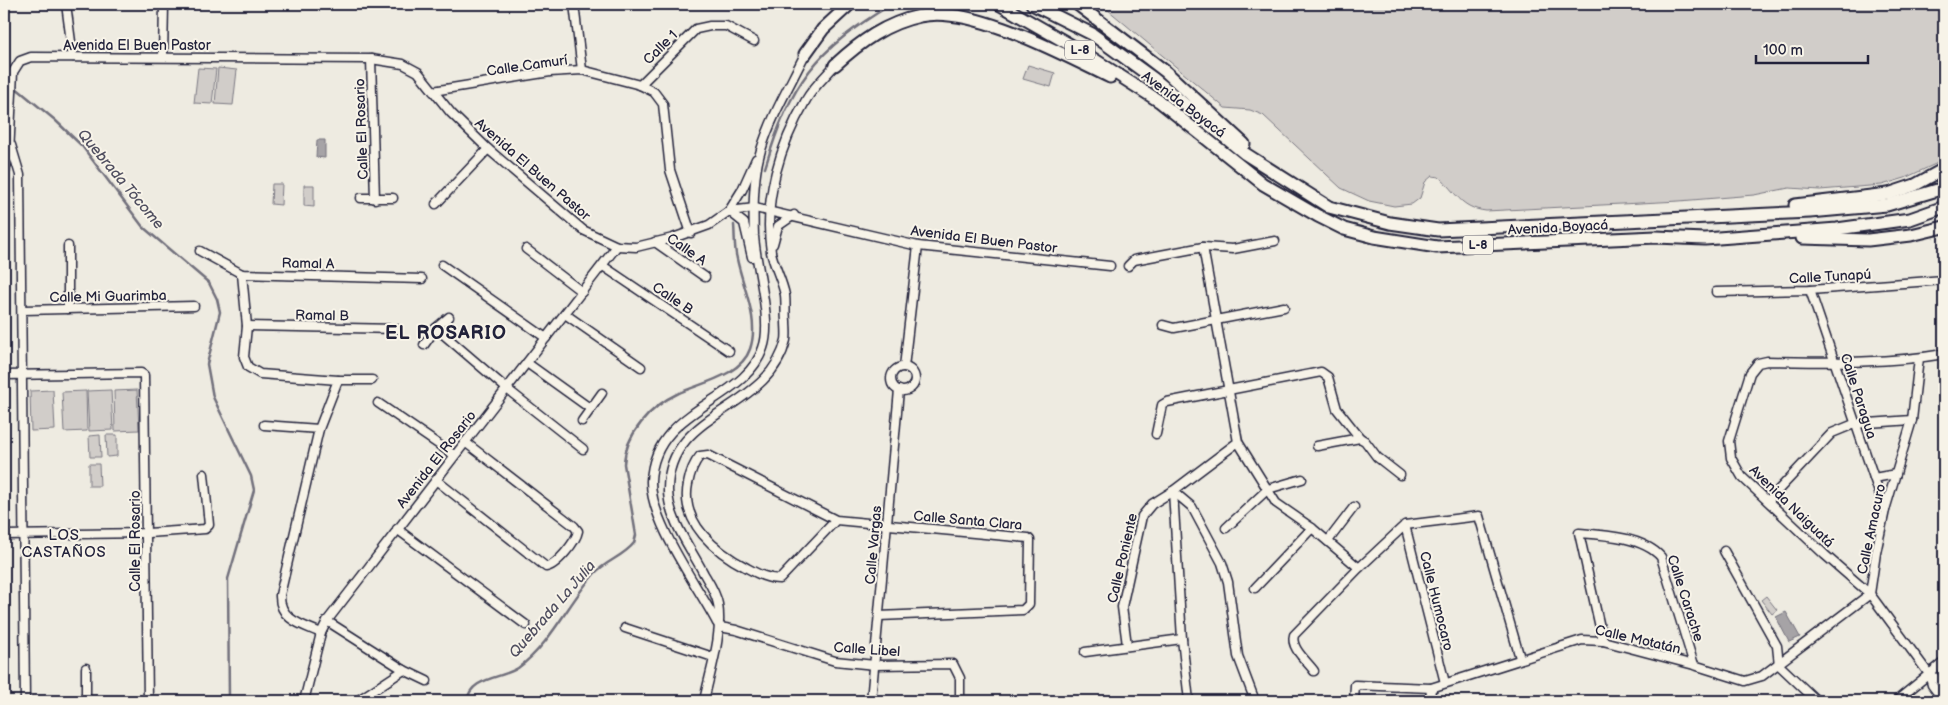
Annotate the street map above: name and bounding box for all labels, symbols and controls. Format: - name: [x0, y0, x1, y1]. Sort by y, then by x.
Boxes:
- street label: Calle 1: [640, 27, 681, 68]
- scale bar: [1756, 32, 1868, 64]
- street label: Avenida El Buen Pastor: [63, 37, 212, 54]
- road number: L-8: [1065, 40, 1095, 60]
- text: 100 m: [1763, 41, 1803, 60]
- street label: Calle Camurí: [485, 51, 569, 80]
- street label: Avenida Boyacá: [1138, 67, 1229, 141]
- street label: Calle El Rosario: [351, 78, 372, 180]
- street label: Avenida El Buen Pastor: [471, 115, 595, 225]
- water label: Quebrada Tócome: [73, 125, 168, 234]
- street label: Avenida Boyacá: [1507, 216, 1609, 239]
- street label: Avenida El Buen Pastor: [910, 222, 1059, 257]
- street label: Calle A: [664, 230, 710, 269]
- road number: L-8: [1463, 236, 1493, 254]
- street label: Ramal A: [281, 255, 335, 272]
- street label: Calle Tunapú: [1788, 266, 1872, 287]
- street label: Calle B: [649, 279, 697, 318]
- street label: Calle Mi Guarimba: [49, 287, 167, 306]
- street label: Ramal B: [295, 307, 349, 324]
- district label: EL ROSARIO: [385, 322, 507, 345]
- street label: Calle Paragua: [1837, 351, 1880, 441]
- street label: Avenida El Rosario: [393, 407, 480, 511]
- street label: Avenida Naiguatá: [1746, 462, 1838, 551]
- street label: Calle Amacuro: [1854, 482, 1889, 576]
- street label: Calle El Rosario: [127, 490, 144, 592]
- street label: Calle Vargas: [862, 505, 885, 585]
- street label: Calle Santa Clara: [913, 507, 1023, 534]
- street label: Calle Poniente: [1104, 511, 1141, 605]
- district label: LOS CASTAÑOS: [21, 526, 107, 562]
- street label: Calle Humocaro: [1416, 550, 1457, 653]
- street label: Calle Carache: [1664, 553, 1708, 644]
- water label: Quebrada La Julia: [505, 557, 600, 662]
- street label: Calle Motatán: [1593, 621, 1683, 658]
- street label: Calle Libel: [833, 639, 901, 660]

